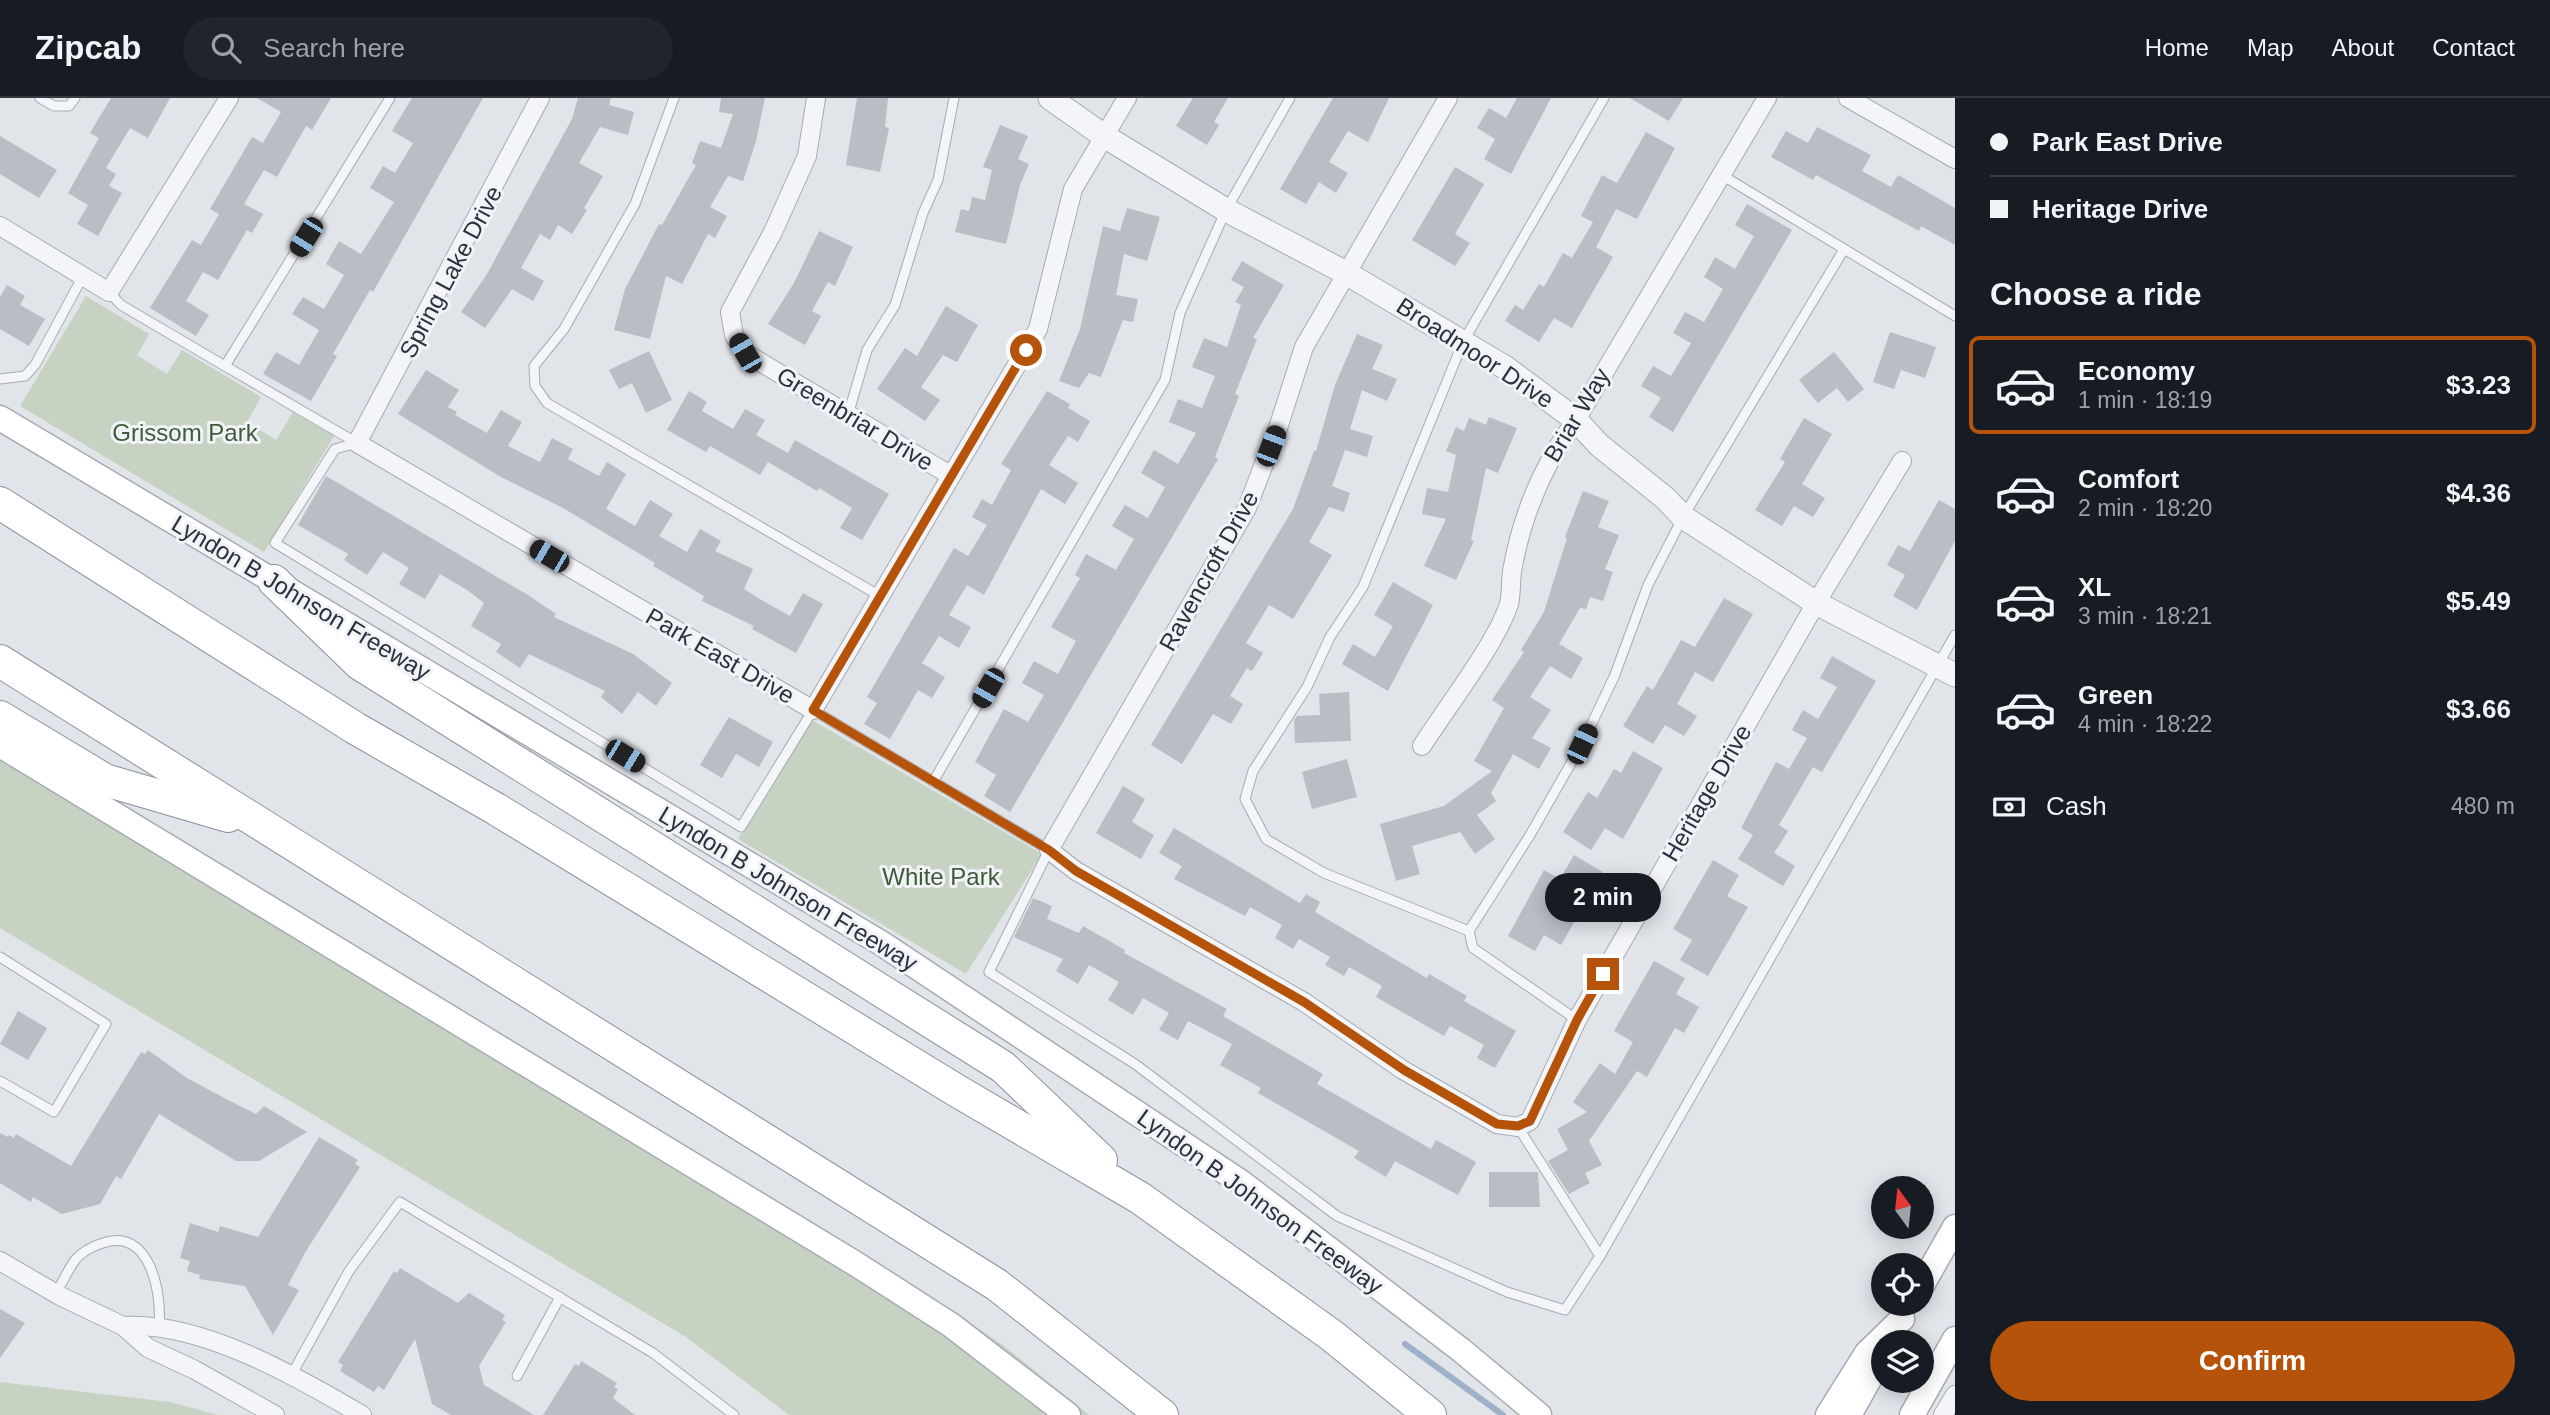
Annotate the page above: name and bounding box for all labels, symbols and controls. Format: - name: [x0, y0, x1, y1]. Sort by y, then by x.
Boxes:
- search box: [183, 17, 673, 80]
- text: Zipcab: [35, 29, 141, 66]
- icon: search: [207, 29, 245, 67]
- text: Search here: [263, 33, 405, 63]
- text: Home: [2145, 34, 2209, 61]
- text: Map: [2247, 34, 2294, 61]
- text: About: [2332, 34, 2394, 61]
- text: Contact: [2432, 34, 2515, 61]
- text: Park East Drive: [2032, 127, 2223, 157]
- street label: Spring Lake Drive: [394, 181, 507, 362]
- text: Heritage Drive: [2032, 194, 2208, 224]
- car: [286, 214, 327, 260]
- text: Choose a ride: [1990, 276, 2202, 312]
- street label: Broadmoor Drive: [1392, 292, 1559, 413]
- car: [726, 330, 765, 376]
- route start: [1010, 334, 1042, 366]
- icon: car: [1994, 354, 2057, 417]
- text: Economy: [2078, 356, 2195, 386]
- street label: Greenbriar Drive: [772, 361, 938, 476]
- street label: Briar Way: [1538, 363, 1615, 466]
- text: $3.23: [2446, 370, 2511, 400]
- text: 1 min · 18:19: [2078, 387, 2212, 413]
- park label: Grissom Park: [112, 419, 259, 446]
- car: [1254, 423, 1289, 469]
- icon: car: [1994, 462, 2057, 525]
- text: Comfort: [2078, 464, 2179, 494]
- text: $4.36: [2446, 478, 2511, 508]
- street label: Ravencroft Drive: [1153, 486, 1264, 655]
- text: 2 min · 18:20: [2078, 495, 2212, 521]
- street label: Lyndon B Johnson Freeway: [167, 510, 435, 686]
- car: [526, 536, 573, 576]
- icon: car: [1994, 570, 2057, 633]
- text: XL: [2078, 572, 2111, 602]
- text: $5.49: [2446, 586, 2511, 616]
- street label: Park East Drive: [641, 602, 799, 709]
- text: 3 min · 18:21: [2078, 603, 2212, 629]
- car: [969, 665, 1008, 711]
- icon: car: [1994, 678, 2057, 741]
- text: Green: [2078, 680, 2153, 710]
- text: $3.66: [2446, 694, 2511, 724]
- text: 4 min · 18:22: [2078, 711, 2212, 737]
- street label: Heritage Drive: [1657, 720, 1757, 866]
- car: [1564, 721, 1601, 767]
- car: [602, 736, 649, 776]
- icon: cash: [1990, 788, 2028, 826]
- text: Cash: [2046, 791, 2107, 821]
- text: 480 m: [2451, 793, 2515, 819]
- street label: Lyndon B Johnson Freeway: [654, 801, 922, 977]
- park label: White Park: [882, 863, 1001, 890]
- callout: 2 min: [1545, 872, 1661, 922]
- text: 2 min: [1573, 884, 1633, 910]
- route end: [1587, 958, 1619, 990]
- street label: Lyndon B Johnson Freeway: [1132, 1103, 1388, 1300]
- north arrow: [1871, 1176, 1934, 1239]
- map controls: [1871, 1176, 1934, 1393]
- button: locate: [1871, 1253, 1934, 1316]
- button: Confirm: [1990, 1321, 2515, 1401]
- button: layers: [1871, 1330, 1934, 1393]

